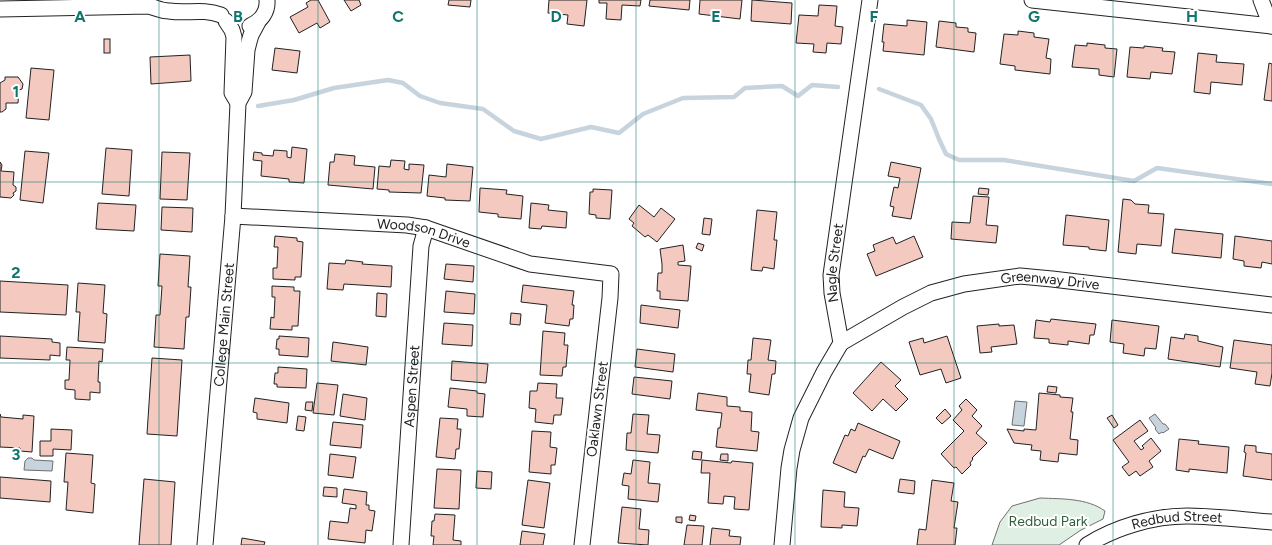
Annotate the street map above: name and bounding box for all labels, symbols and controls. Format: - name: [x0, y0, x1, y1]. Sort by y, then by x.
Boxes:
- text: A: [74, 7, 86, 26]
- text: B: [233, 7, 243, 26]
- text: C: [392, 7, 404, 26]
- text: D: [550, 7, 562, 26]
- text: E: [711, 7, 721, 26]
- text: F: [870, 7, 879, 26]
- text: G: [1028, 7, 1040, 26]
- text: H: [1186, 7, 1198, 26]
- text: 1: [13, 82, 19, 101]
- street label: Woodson Drive: [376, 215, 473, 252]
- street label: Nagle Street: [823, 222, 847, 304]
- street label: College Main Street: [211, 262, 238, 387]
- text: 2: [11, 263, 21, 282]
- street label: Greenway Drive: [1000, 268, 1101, 294]
- street label: Aspen Street: [401, 345, 423, 428]
- street label: Oaklawn Street: [583, 360, 612, 458]
- text: 3: [12, 445, 21, 464]
- street label: Redbud Street: [1130, 508, 1223, 533]
- park label: Redbud Park: [1009, 513, 1088, 530]

